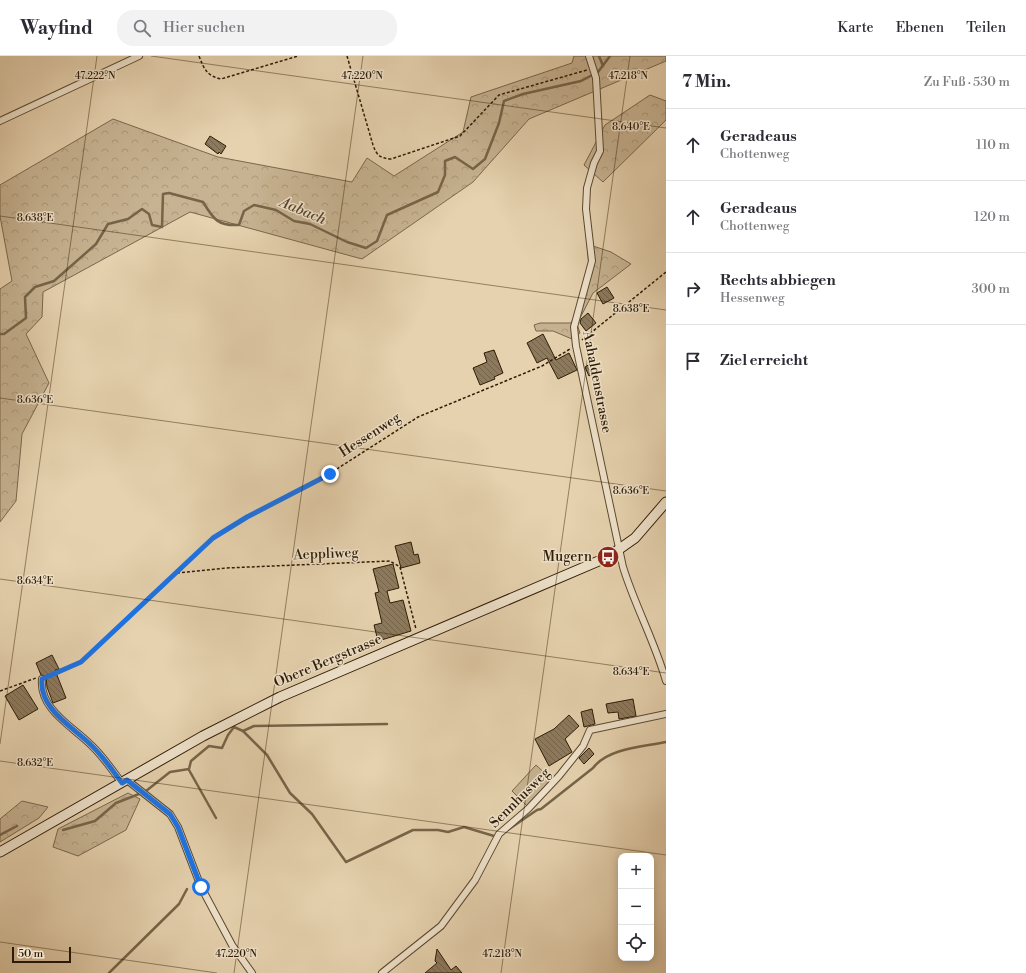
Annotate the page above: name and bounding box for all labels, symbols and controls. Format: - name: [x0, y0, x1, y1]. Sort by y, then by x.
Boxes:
- search box: [117, 10, 397, 46]
- text: Wayfind: [20, 16, 93, 40]
- icon: search: [131, 17, 153, 39]
- text: Hier suchen: [163, 18, 245, 37]
- text: Karte: [837, 19, 874, 37]
- text: Ebenen: [896, 19, 944, 37]
- text: Teilen: [966, 19, 1006, 37]
- text: 47.222°N: [75, 70, 116, 82]
- text: 47.220°N: [341, 70, 383, 82]
- text: 47.218°N: [608, 70, 648, 82]
- text: 7 Min.: [682, 71, 731, 93]
- text: Zu Fuß · 530 m: [924, 74, 1010, 90]
- text: 8.640°E: [612, 121, 650, 133]
- text: Geradeaus: [720, 127, 797, 146]
- icon: ahead: [682, 134, 704, 156]
- text: 110 m: [976, 137, 1010, 153]
- text: Chottenweg: [720, 146, 789, 162]
- water label: Aabach: [275, 192, 329, 229]
- text: Geradeaus: [720, 199, 797, 218]
- icon: ahead: [682, 206, 704, 228]
- text: 120 m: [974, 209, 1010, 225]
- text: 8.638°E: [17, 212, 53, 224]
- text: Chottenweg: [720, 218, 789, 234]
- text: Rechts abbiegen: [720, 271, 836, 290]
- icon: right: [682, 278, 704, 300]
- text: 300 m: [972, 281, 1010, 297]
- text: Hessenweg: [720, 290, 785, 306]
- text: 8.638°E: [613, 303, 649, 315]
- street label: Aahaldenstrasse: [578, 328, 616, 435]
- icon: arrive: [682, 350, 704, 372]
- text: Ziel erreicht: [720, 351, 808, 370]
- text: 8.636°E: [17, 394, 53, 406]
- street label: Hessenweg: [336, 408, 405, 462]
- route end: [321, 465, 339, 483]
- text: 8.636°E: [613, 485, 649, 497]
- street label: Aeppliweg: [292, 544, 360, 564]
- bus stop icon: Mugern: [595, 544, 621, 570]
- place label: Mugern: [543, 548, 593, 566]
- text: 8.634°E: [17, 575, 53, 587]
- street label: Obere Bergstrasse: [271, 630, 385, 692]
- text: 8.634°E: [613, 666, 649, 678]
- text: 8.632°E: [17, 757, 53, 769]
- street label: Sennhusweg: [486, 763, 555, 832]
- map controls: [618, 853, 654, 961]
- button: +: [618, 853, 654, 889]
- route start: [192, 878, 210, 896]
- button: −: [618, 889, 654, 925]
- button: locate: [618, 925, 654, 961]
- scale bar: [12, 945, 71, 964]
- text: 50 m: [18, 947, 43, 961]
- text: 47.220°N: [215, 948, 257, 960]
- text: 47.218°N: [482, 948, 522, 960]

